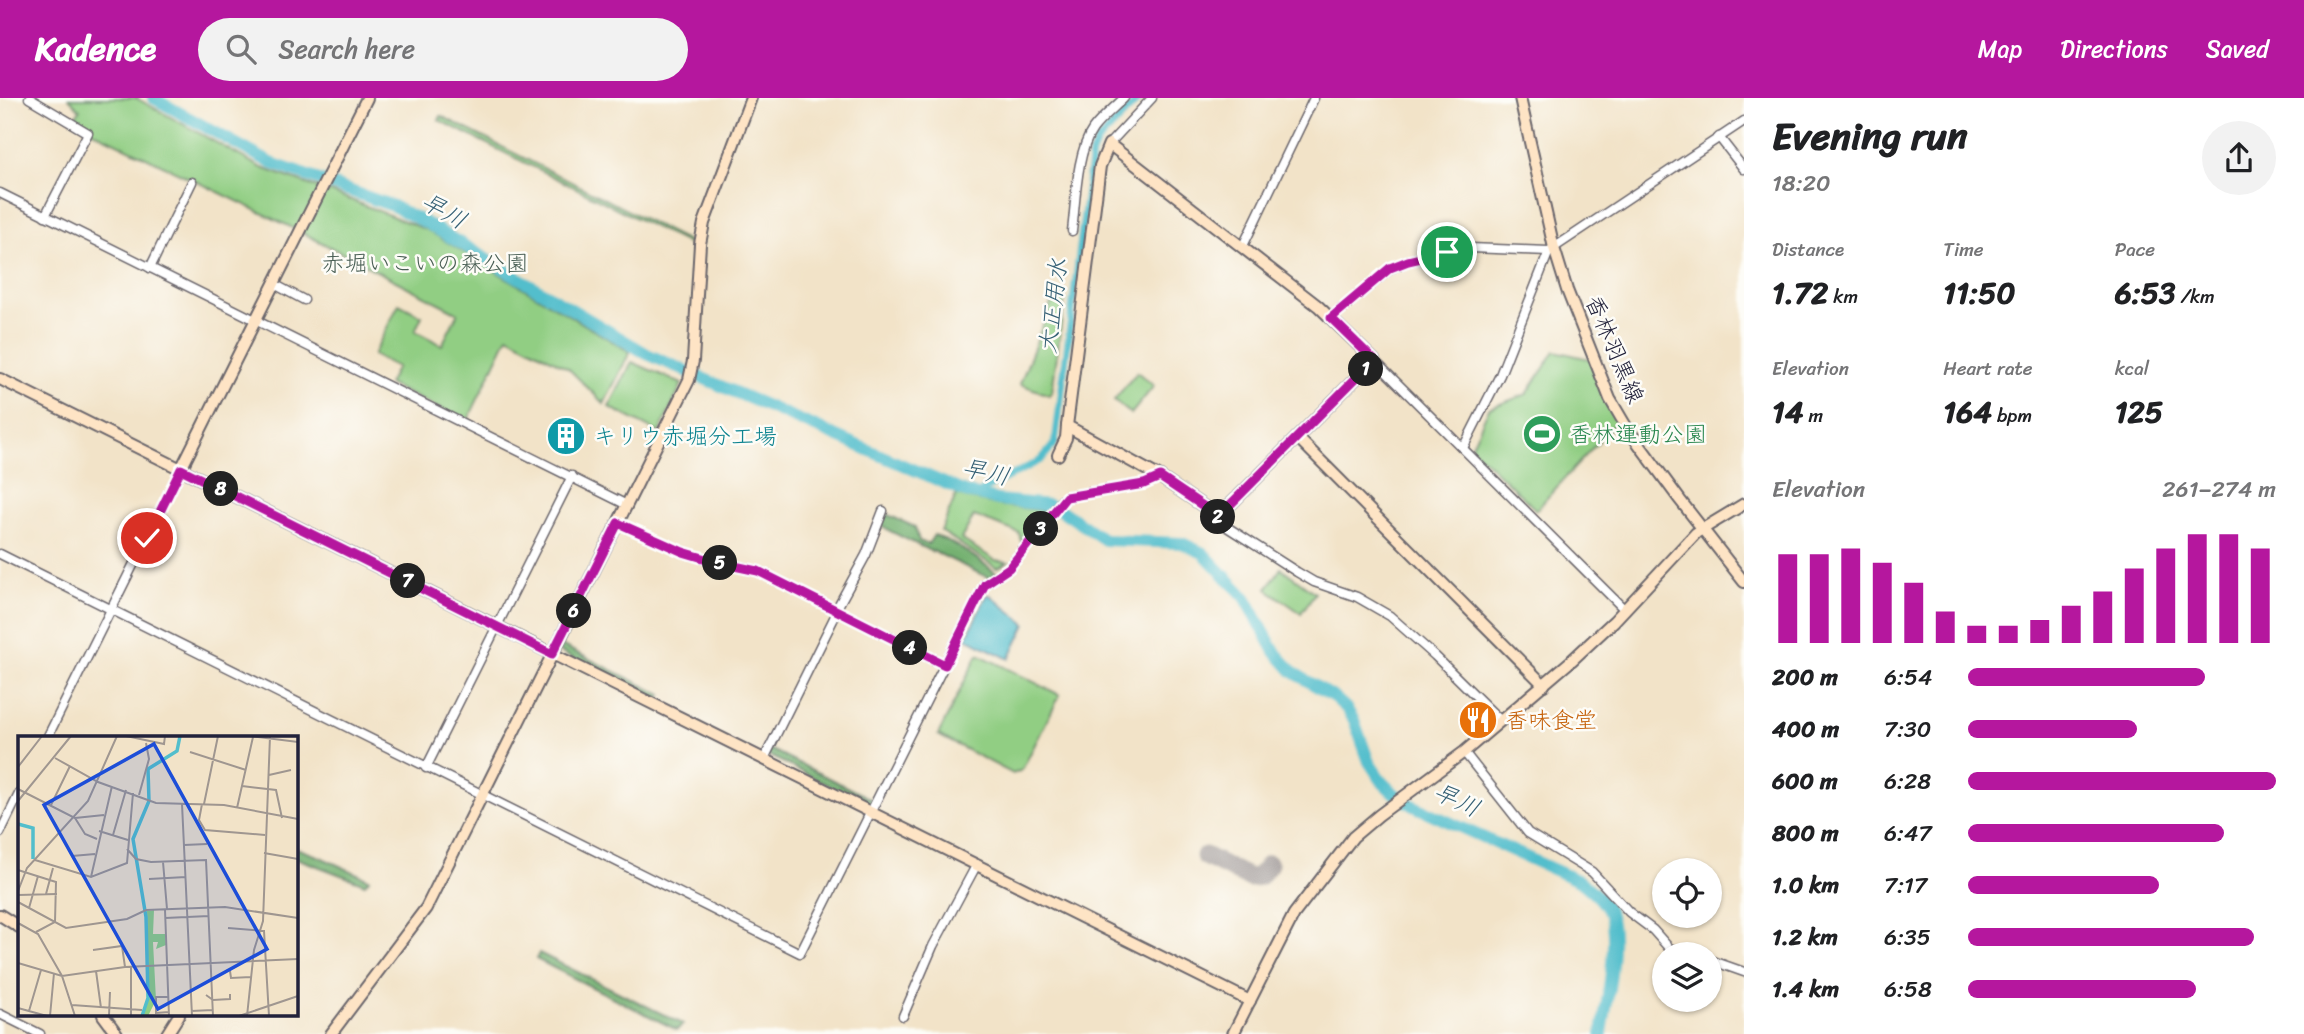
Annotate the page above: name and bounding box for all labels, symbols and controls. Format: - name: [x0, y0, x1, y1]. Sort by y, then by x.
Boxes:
- search box: [198, 18, 688, 81]
- text: Kadence: [35, 20, 156, 78]
- text: Search here: [278, 26, 415, 72]
- text: Map: [1978, 28, 2022, 70]
- text: Directions: [2060, 28, 2168, 70]
- text: Saved: [2206, 28, 2269, 70]
- icon: search: [222, 30, 260, 68]
- text: Evening run: [1772, 103, 1968, 170]
- button: share: [2202, 121, 2276, 195]
- text: 18:20: [1772, 163, 1831, 204]
- water label: 早川: [413, 181, 475, 241]
- pin: [1417, 222, 1477, 282]
- icon: arrive: [1428, 233, 1466, 271]
- text: Distance: [1772, 233, 1844, 266]
- text: Time: [1943, 233, 1984, 266]
- text: Pace: [2115, 233, 2155, 266]
- park label: 赤堀いこいの森公園: [322, 243, 529, 284]
- water label: 大正用水: [1026, 256, 1080, 356]
- text: 1.72: [1772, 266, 1828, 320]
- text: 11:50: [1943, 266, 2015, 320]
- text: 6:53: [2115, 266, 2176, 320]
- text: km: [1828, 280, 1858, 313]
- text: /km: [2176, 280, 2215, 313]
- street label: 香林羽黒線: [1573, 288, 1656, 410]
- pin: 1: [1348, 352, 1384, 386]
- text: 1: [1361, 352, 1370, 385]
- text: Elevation: [1772, 352, 1849, 385]
- text: Heart rate: [1943, 352, 2033, 385]
- text: kcal: [2115, 352, 2149, 385]
- text: 14: [1772, 385, 1804, 439]
- text: 164: [1943, 385, 1992, 439]
- text: 125: [2115, 385, 2163, 439]
- text: m: [1804, 399, 1823, 432]
- text: bpm: [1992, 399, 2032, 432]
- sports icon: 香林運動公園: [1521, 413, 1563, 455]
- place label: 香林運動公園: [1569, 414, 1707, 455]
- building icon: キリウ赤堀分工場: [545, 415, 587, 457]
- place label: キリウ赤堀分工場: [593, 416, 777, 457]
- water label: 早川: [958, 446, 1014, 498]
- text: Elevation: [1772, 469, 1865, 510]
- text: 261–274 m: [2162, 469, 2276, 510]
- pin: 8: [204, 472, 238, 506]
- text: 8: [215, 472, 226, 505]
- pin: 2: [1200, 500, 1236, 534]
- text: 2: [1212, 500, 1223, 533]
- pin: [117, 508, 177, 568]
- pin: 3: [1024, 512, 1058, 546]
- text: 3: [1035, 512, 1046, 545]
- icon: check: [128, 519, 166, 557]
- pin: 5: [702, 546, 738, 580]
- text: 5: [714, 546, 725, 579]
- pin: 7: [390, 564, 426, 598]
- text: 7: [402, 564, 413, 597]
- pin: 6: [556, 594, 592, 628]
- text: 6: [568, 594, 579, 627]
- pin: 4: [892, 630, 928, 666]
- text: 4: [904, 631, 915, 664]
- text: 200 m: [1772, 657, 1838, 698]
- text: 6:54: [1884, 657, 1932, 698]
- restaurant icon: 香味食堂: [1457, 699, 1499, 741]
- place label: 香味食堂: [1505, 700, 1597, 741]
- text: 400 m: [1772, 709, 1839, 750]
- text: 7:30: [1884, 709, 1931, 750]
- inset map: [18, 736, 298, 1016]
- text: 600 m: [1772, 761, 1838, 802]
- text: 6:28: [1884, 761, 1931, 802]
- water label: 早川: [1426, 771, 1488, 829]
- text: 800 m: [1772, 813, 1839, 854]
- text: 6:47: [1884, 813, 1932, 854]
- map controls: [1652, 858, 1722, 1012]
- button: locate: [1652, 858, 1722, 928]
- text: 1.0 km: [1772, 865, 1839, 906]
- text: 7:17: [1884, 865, 1927, 906]
- text: 1.2 km: [1772, 917, 1838, 958]
- text: 6:35: [1884, 917, 1931, 958]
- button: layers: [1652, 942, 1722, 1012]
- text: 1.4 km: [1772, 969, 1839, 1010]
- text: 6:58: [1884, 969, 1932, 1010]

